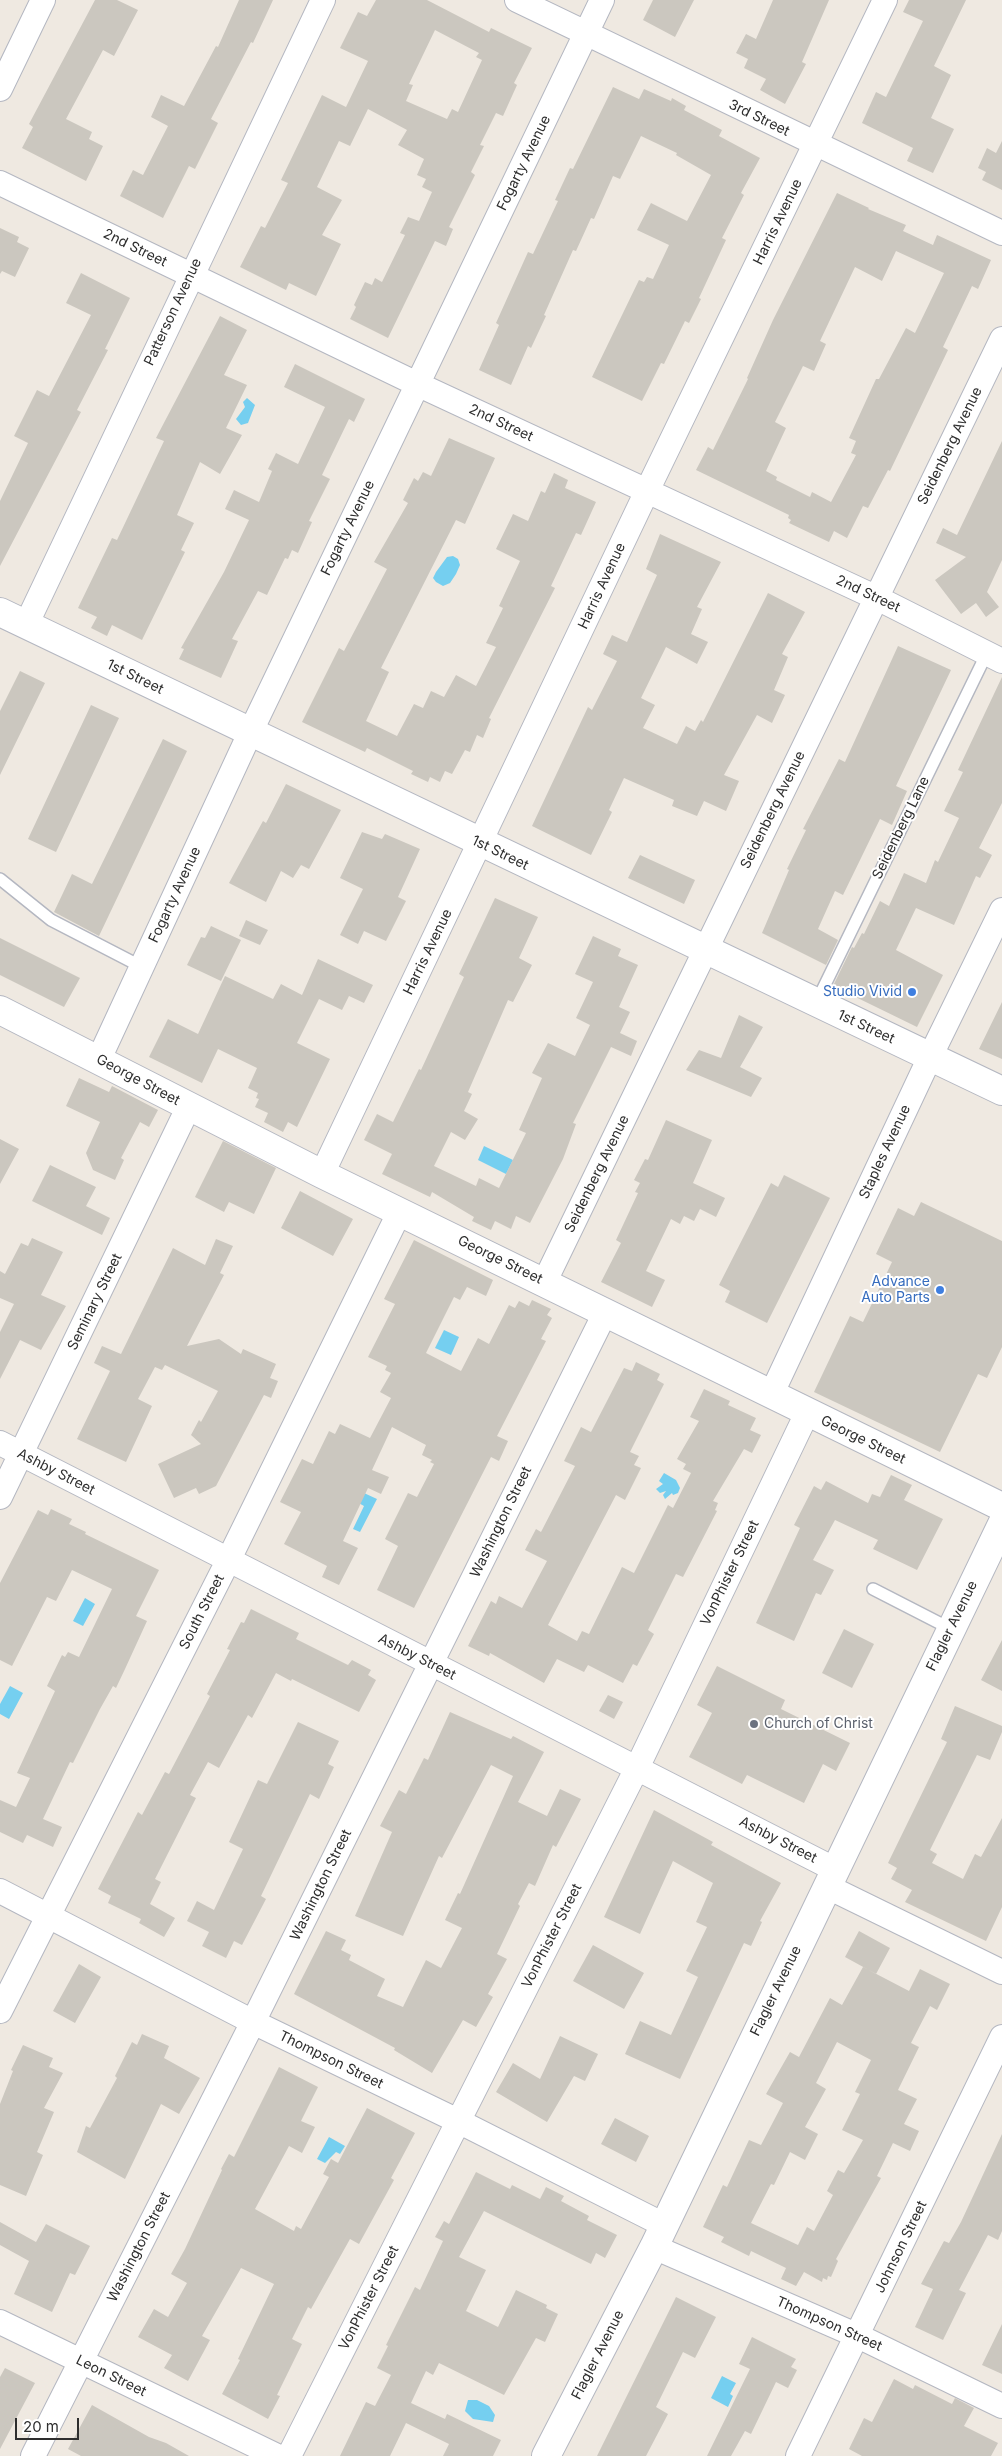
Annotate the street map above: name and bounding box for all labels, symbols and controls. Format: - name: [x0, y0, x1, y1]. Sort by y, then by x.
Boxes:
- street label: 3rd Street: [726, 96, 792, 140]
- street label: Fogarty Avenue: [494, 113, 554, 213]
- street label: Harris Avenue: [750, 176, 806, 268]
- street label: 2nd Street: [100, 225, 170, 271]
- street label: Patterson Avenue: [141, 256, 205, 368]
- street label: Seidenberg Avenue: [914, 384, 986, 508]
- street label: 2nd Street: [466, 401, 536, 445]
- street label: Fogarty Avenue: [318, 478, 378, 578]
- street label: Harris Avenue: [575, 540, 629, 632]
- street label: 2nd Street: [833, 572, 903, 616]
- street label: 1st Street: [104, 656, 166, 698]
- street label: Seidenberg Avenue: [737, 748, 809, 872]
- street label: Seidenberg Lane: [869, 774, 933, 882]
- street label: 1st Street: [469, 832, 531, 874]
- street label: Fogarty Avenue: [145, 844, 205, 946]
- street label: Harris Avenue: [400, 906, 456, 998]
- place label: Studio Vivid: [823, 984, 902, 1000]
- marker: Studio Vivid: [906, 986, 918, 998]
- street label: 1st Street: [835, 1006, 897, 1048]
- street label: George Street: [93, 1051, 183, 1109]
- street label: Staples Avenue: [856, 1102, 914, 1202]
- street label: Seidenberg Avenue: [561, 1112, 633, 1236]
- street label: George Street: [455, 1232, 545, 1288]
- street label: Seminary Street: [64, 1251, 126, 1353]
- place label: Advance Auto Parts: [861, 1274, 930, 1306]
- marker: Advance Auto Parts: [934, 1284, 946, 1296]
- street label: George Street: [818, 1412, 908, 1468]
- street label: Ashby Street: [14, 1445, 98, 1499]
- street label: Washington Street: [467, 1464, 535, 1580]
- street label: VonPhister Street: [697, 1518, 763, 1628]
- street label: South Street: [176, 1572, 228, 1652]
- street label: Flagler Avenue: [923, 1578, 981, 1674]
- street label: Ashby Street: [375, 1630, 459, 1684]
- place label: Church of Christ: [764, 1716, 873, 1732]
- marker: Church of Christ: [748, 1718, 760, 1730]
- street label: Ashby Street: [736, 1813, 820, 1867]
- street label: Washington Street: [287, 1827, 355, 1943]
- street label: VonPhister Street: [518, 1881, 586, 1991]
- street label: Flagler Avenue: [747, 1943, 805, 2039]
- street label: Thompson Street: [276, 2027, 386, 2093]
- street label: Washington Street: [104, 2189, 174, 2305]
- street label: Johnson Street: [871, 2198, 931, 2296]
- street label: VonPhister Street: [335, 2243, 403, 2353]
- street label: Thompson Street: [773, 2293, 885, 2355]
- street label: Flagler Avenue: [568, 2308, 628, 2402]
- street label: Leon Street: [73, 2352, 149, 2400]
- scale bar: [18, 2408, 81, 2440]
- text: 20 m: [23, 2417, 59, 2436]

